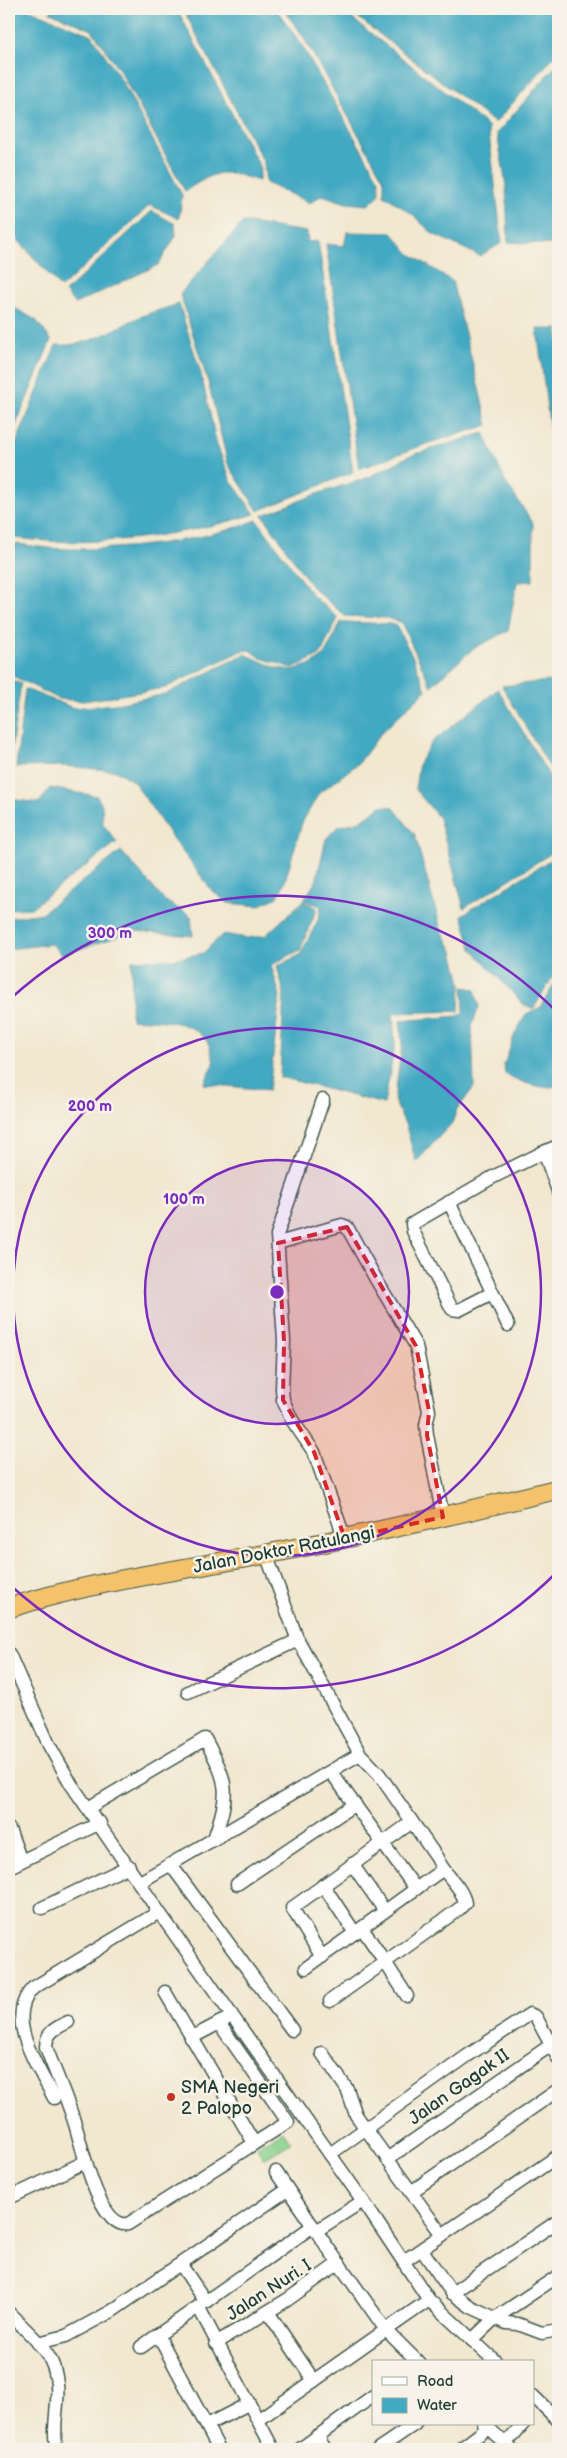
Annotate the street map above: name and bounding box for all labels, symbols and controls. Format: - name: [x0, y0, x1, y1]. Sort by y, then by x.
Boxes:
- text: 300 m: [88, 924, 132, 943]
- text: 200 m: [68, 1097, 112, 1116]
- text: 100 m: [163, 1190, 205, 1209]
- centre of rings: [268, 1283, 286, 1301]
- street label: Jalan Doktor Ratulangi: [191, 1522, 377, 1578]
- street label: Jalan Gagak II: [405, 2045, 513, 2129]
- place label: SMA Negeri 2 Palopo: [181, 2077, 279, 2119]
- marker: SMA Negeri 2 Palopo: [165, 2091, 177, 2103]
- street label: Jalan Nuri. I: [223, 2255, 315, 2325]
- legend: [372, 2360, 534, 2426]
- text: Road: [417, 2372, 453, 2391]
- text: Water: [417, 2396, 457, 2415]

